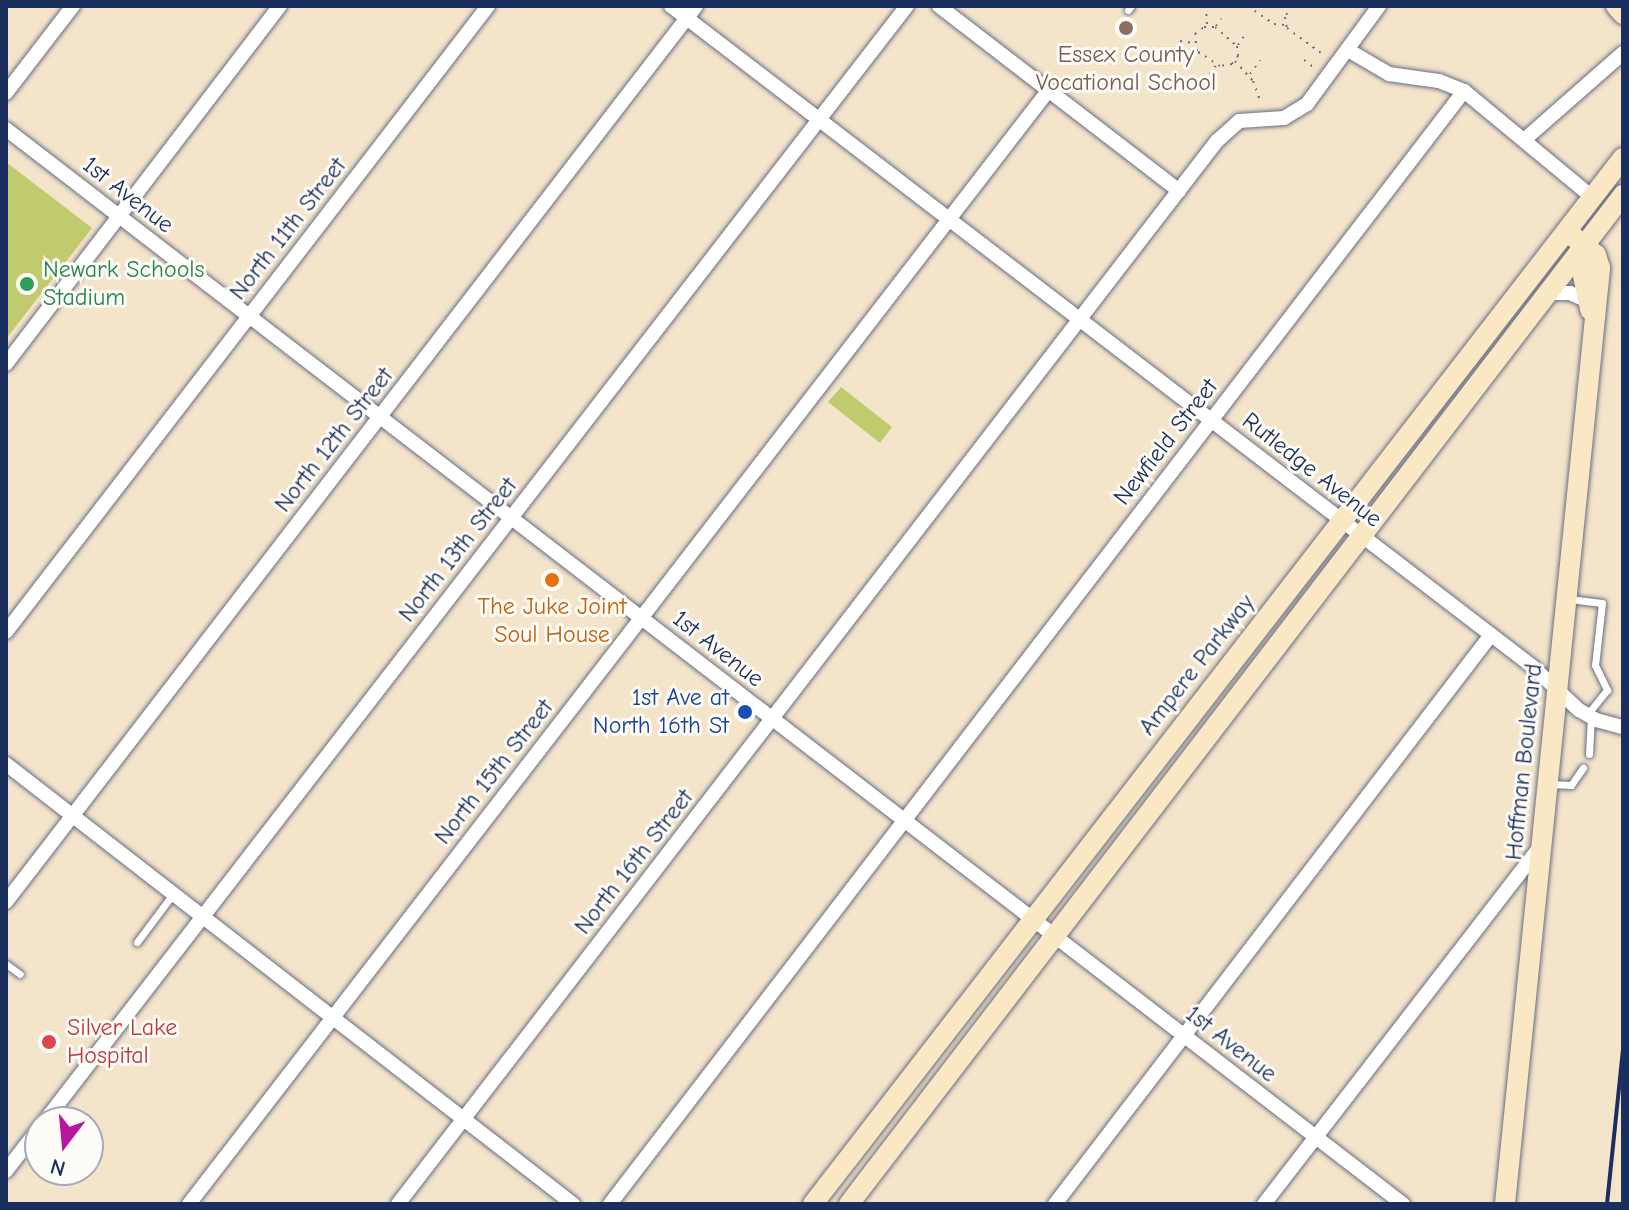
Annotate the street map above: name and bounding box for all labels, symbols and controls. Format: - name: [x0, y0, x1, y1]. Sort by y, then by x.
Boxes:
- marker: Essex County Vocational School: [1117, 19, 1135, 37]
- place label: Essex County Vocational School: [1036, 41, 1216, 97]
- street label: 1st Avenue: [77, 151, 179, 239]
- street label: North 11th Street: [224, 152, 352, 306]
- place label: Newark Schools Stadium: [43, 256, 205, 312]
- marker: Newark Schools Stadium: [18, 275, 36, 293]
- street label: North 12th Street: [269, 362, 399, 518]
- street label: Newfield Street: [1108, 373, 1224, 511]
- street label: Rutledge Avenue: [1236, 407, 1388, 533]
- street label: North 13th Street: [393, 472, 523, 628]
- marker: The Juke Joint Soul House: [543, 571, 561, 589]
- street label: Ampere Parkway: [1133, 589, 1261, 741]
- place label: The Juke Joint Soul House: [477, 593, 627, 649]
- street label: 1st Avenue: [667, 605, 769, 693]
- street label: Hoffman Boulevard: [1499, 662, 1549, 862]
- place label: 1st Ave at North 16th St: [593, 684, 729, 740]
- street label: North 15th Street: [428, 694, 560, 850]
- marker: 1st Ave at North 16th St: [736, 703, 754, 721]
- street label: North 16th Street: [568, 784, 700, 940]
- street label: 1st Avenue: [1180, 1000, 1282, 1088]
- place label: Silver Lake Hospital: [67, 1014, 177, 1070]
- marker: Silver Lake Hospital: [38, 1031, 60, 1053]
- north arrow: [24, 1106, 104, 1186]
- text: N: [47, 1153, 68, 1182]

